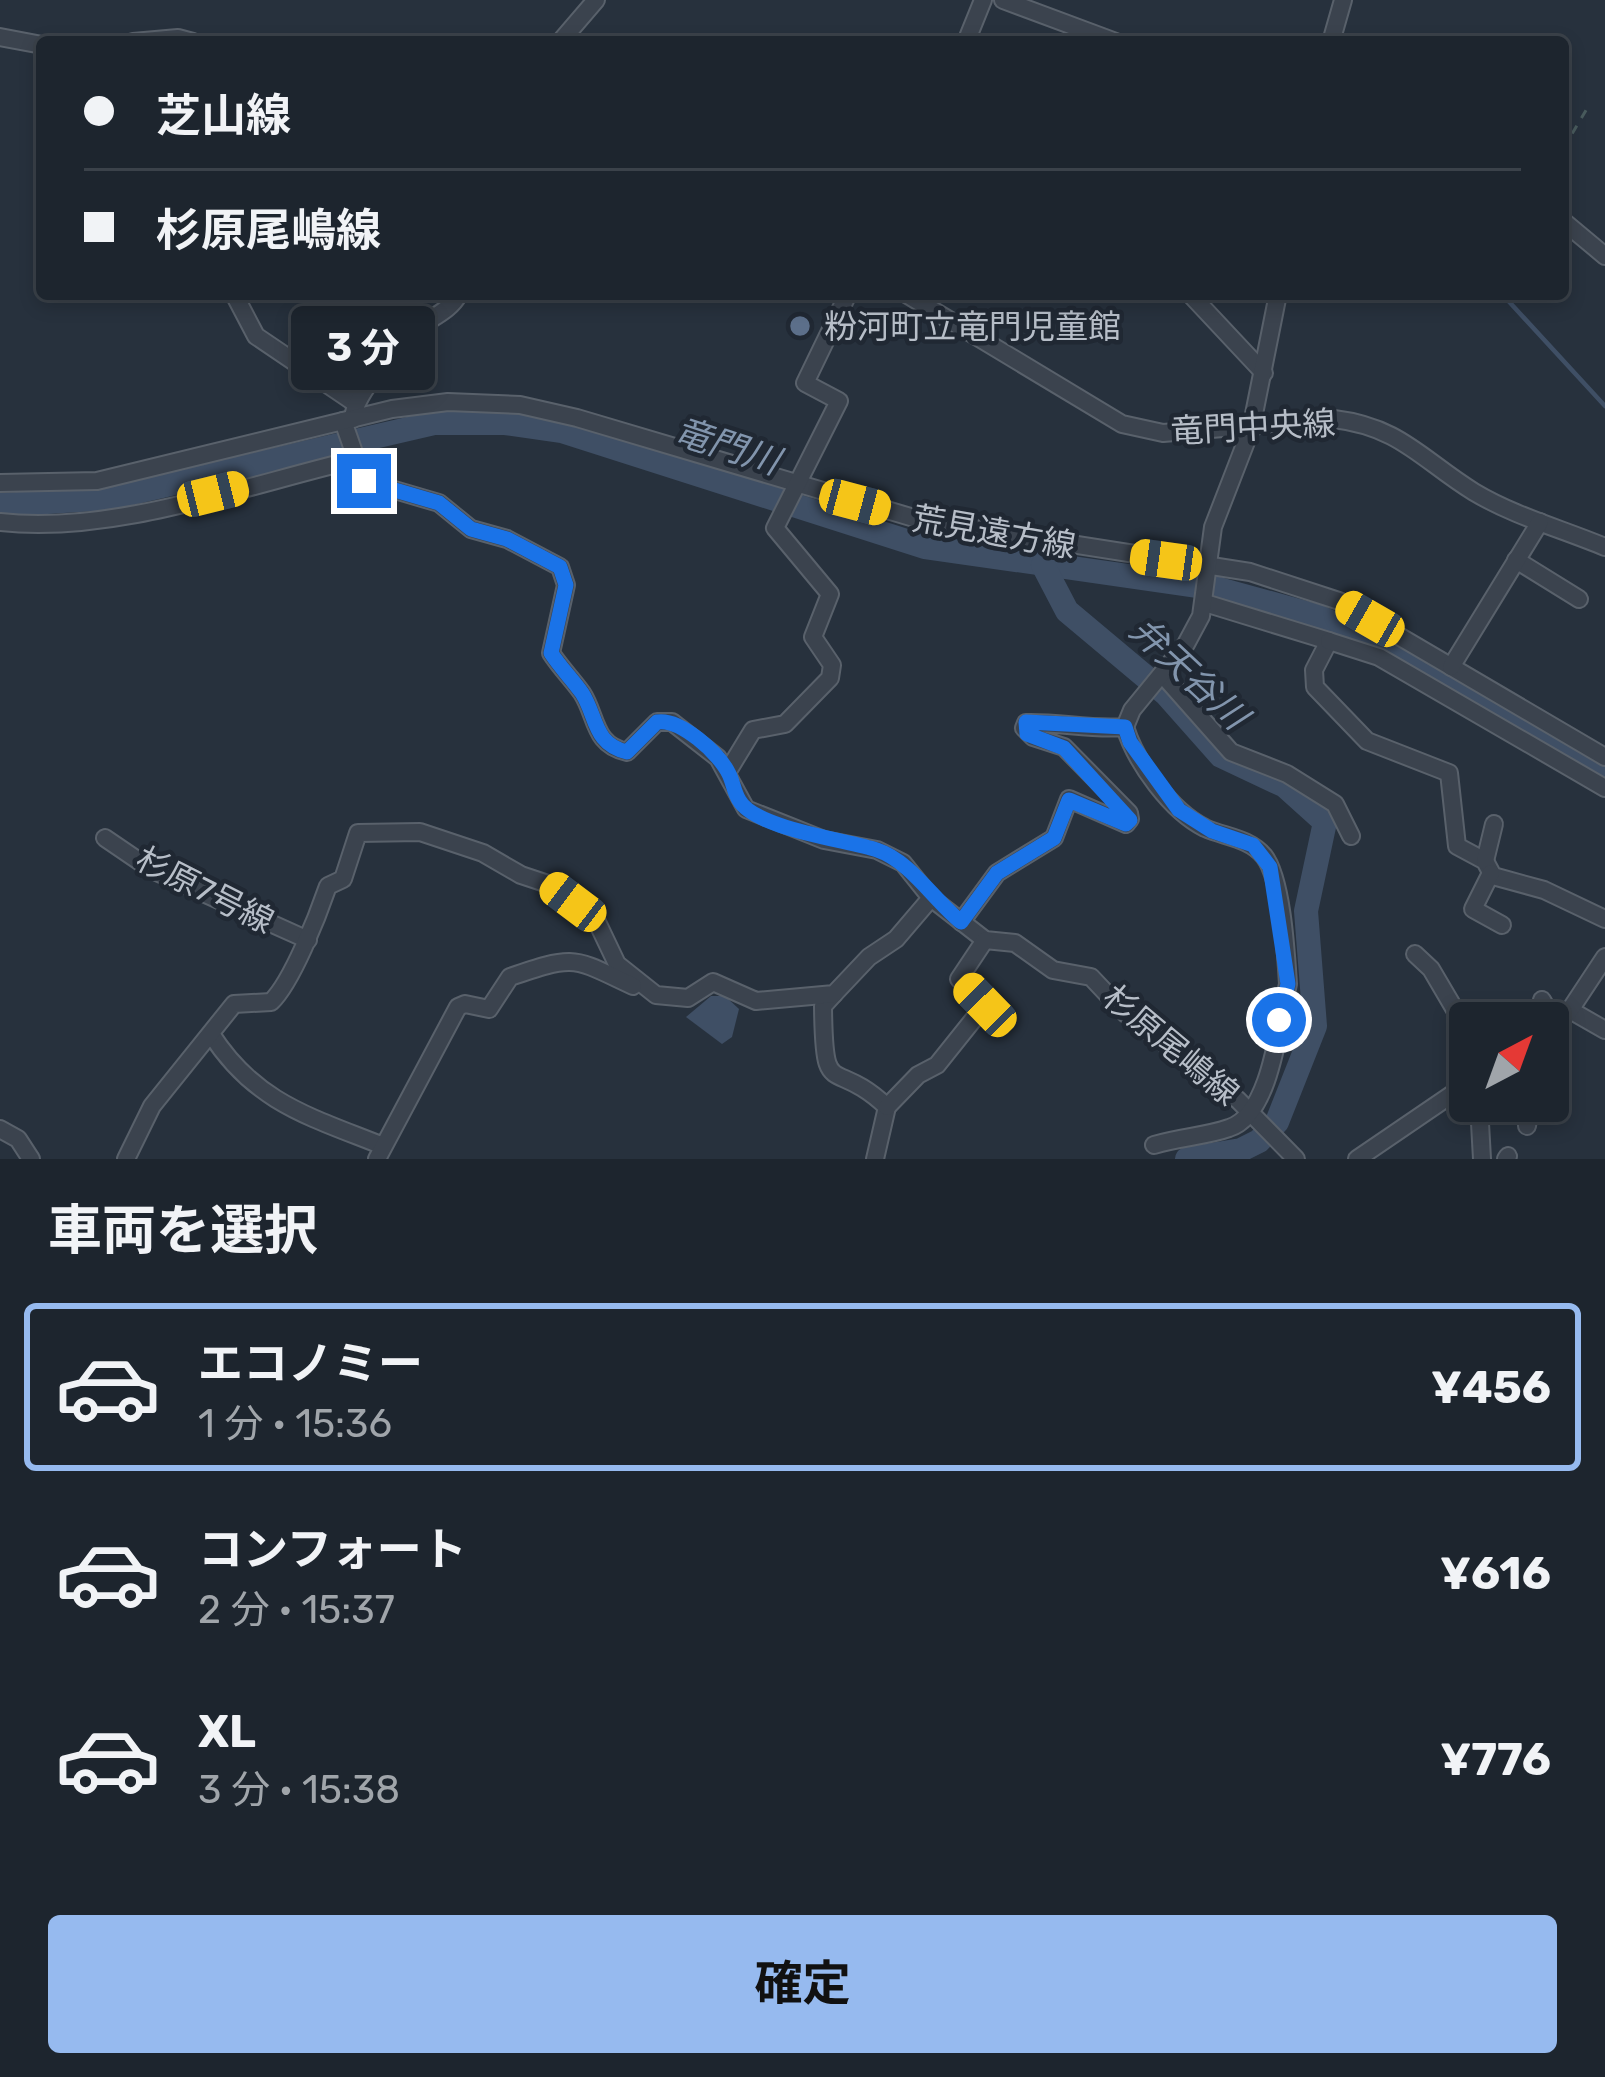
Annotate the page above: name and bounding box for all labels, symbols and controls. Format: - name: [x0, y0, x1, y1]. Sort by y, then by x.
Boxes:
- text: 芝山線: [156, 89, 291, 142]
- text: 杉原尾嶋線: [156, 204, 381, 257]
- callout: 3 分: [292, 307, 436, 391]
- place label: 粉河町立竜門児童館: [824, 307, 1121, 346]
- marker: 粉河町立竜門児童館: [787, 313, 813, 339]
- text: 3 分: [326, 325, 400, 371]
- street label: 竜門中央線: [1170, 403, 1336, 451]
- water label: 竜門川: [669, 409, 789, 484]
- route end: [337, 454, 391, 508]
- car: [174, 468, 252, 520]
- car: [816, 475, 894, 529]
- street label: 荒見遠方線: [909, 498, 1079, 566]
- car: [1128, 537, 1204, 583]
- car: [1330, 585, 1410, 653]
- water label: 弁天谷川: [1122, 608, 1259, 741]
- street label: 杉原7号線: [130, 839, 280, 941]
- car: [533, 866, 613, 938]
- car: [947, 967, 1023, 1043]
- street label: 杉原尾嶋線: [1095, 977, 1247, 1113]
- route start: [1252, 993, 1306, 1047]
- north arrow: [1449, 1002, 1569, 1122]
- map controls: [1449, 1002, 1569, 1122]
- text: 車両を選択: [48, 1199, 318, 1263]
- icon: car: [54, 1333, 162, 1441]
- text: エコノミー: [198, 1337, 423, 1390]
- text: ¥456: [1431, 1361, 1551, 1414]
- text: 1 分 · 15:36: [198, 1401, 392, 1447]
- icon: car: [54, 1519, 162, 1627]
- text: コンフォート: [198, 1523, 467, 1576]
- text: ¥616: [1440, 1547, 1551, 1600]
- text: 2 分 · 15:37: [198, 1587, 395, 1633]
- icon: car: [54, 1705, 162, 1813]
- text: XL: [198, 1705, 256, 1758]
- text: ¥776: [1440, 1733, 1551, 1786]
- text: 3 分 · 15:38: [198, 1767, 400, 1813]
- button: 確定: [48, 1915, 1557, 2053]

